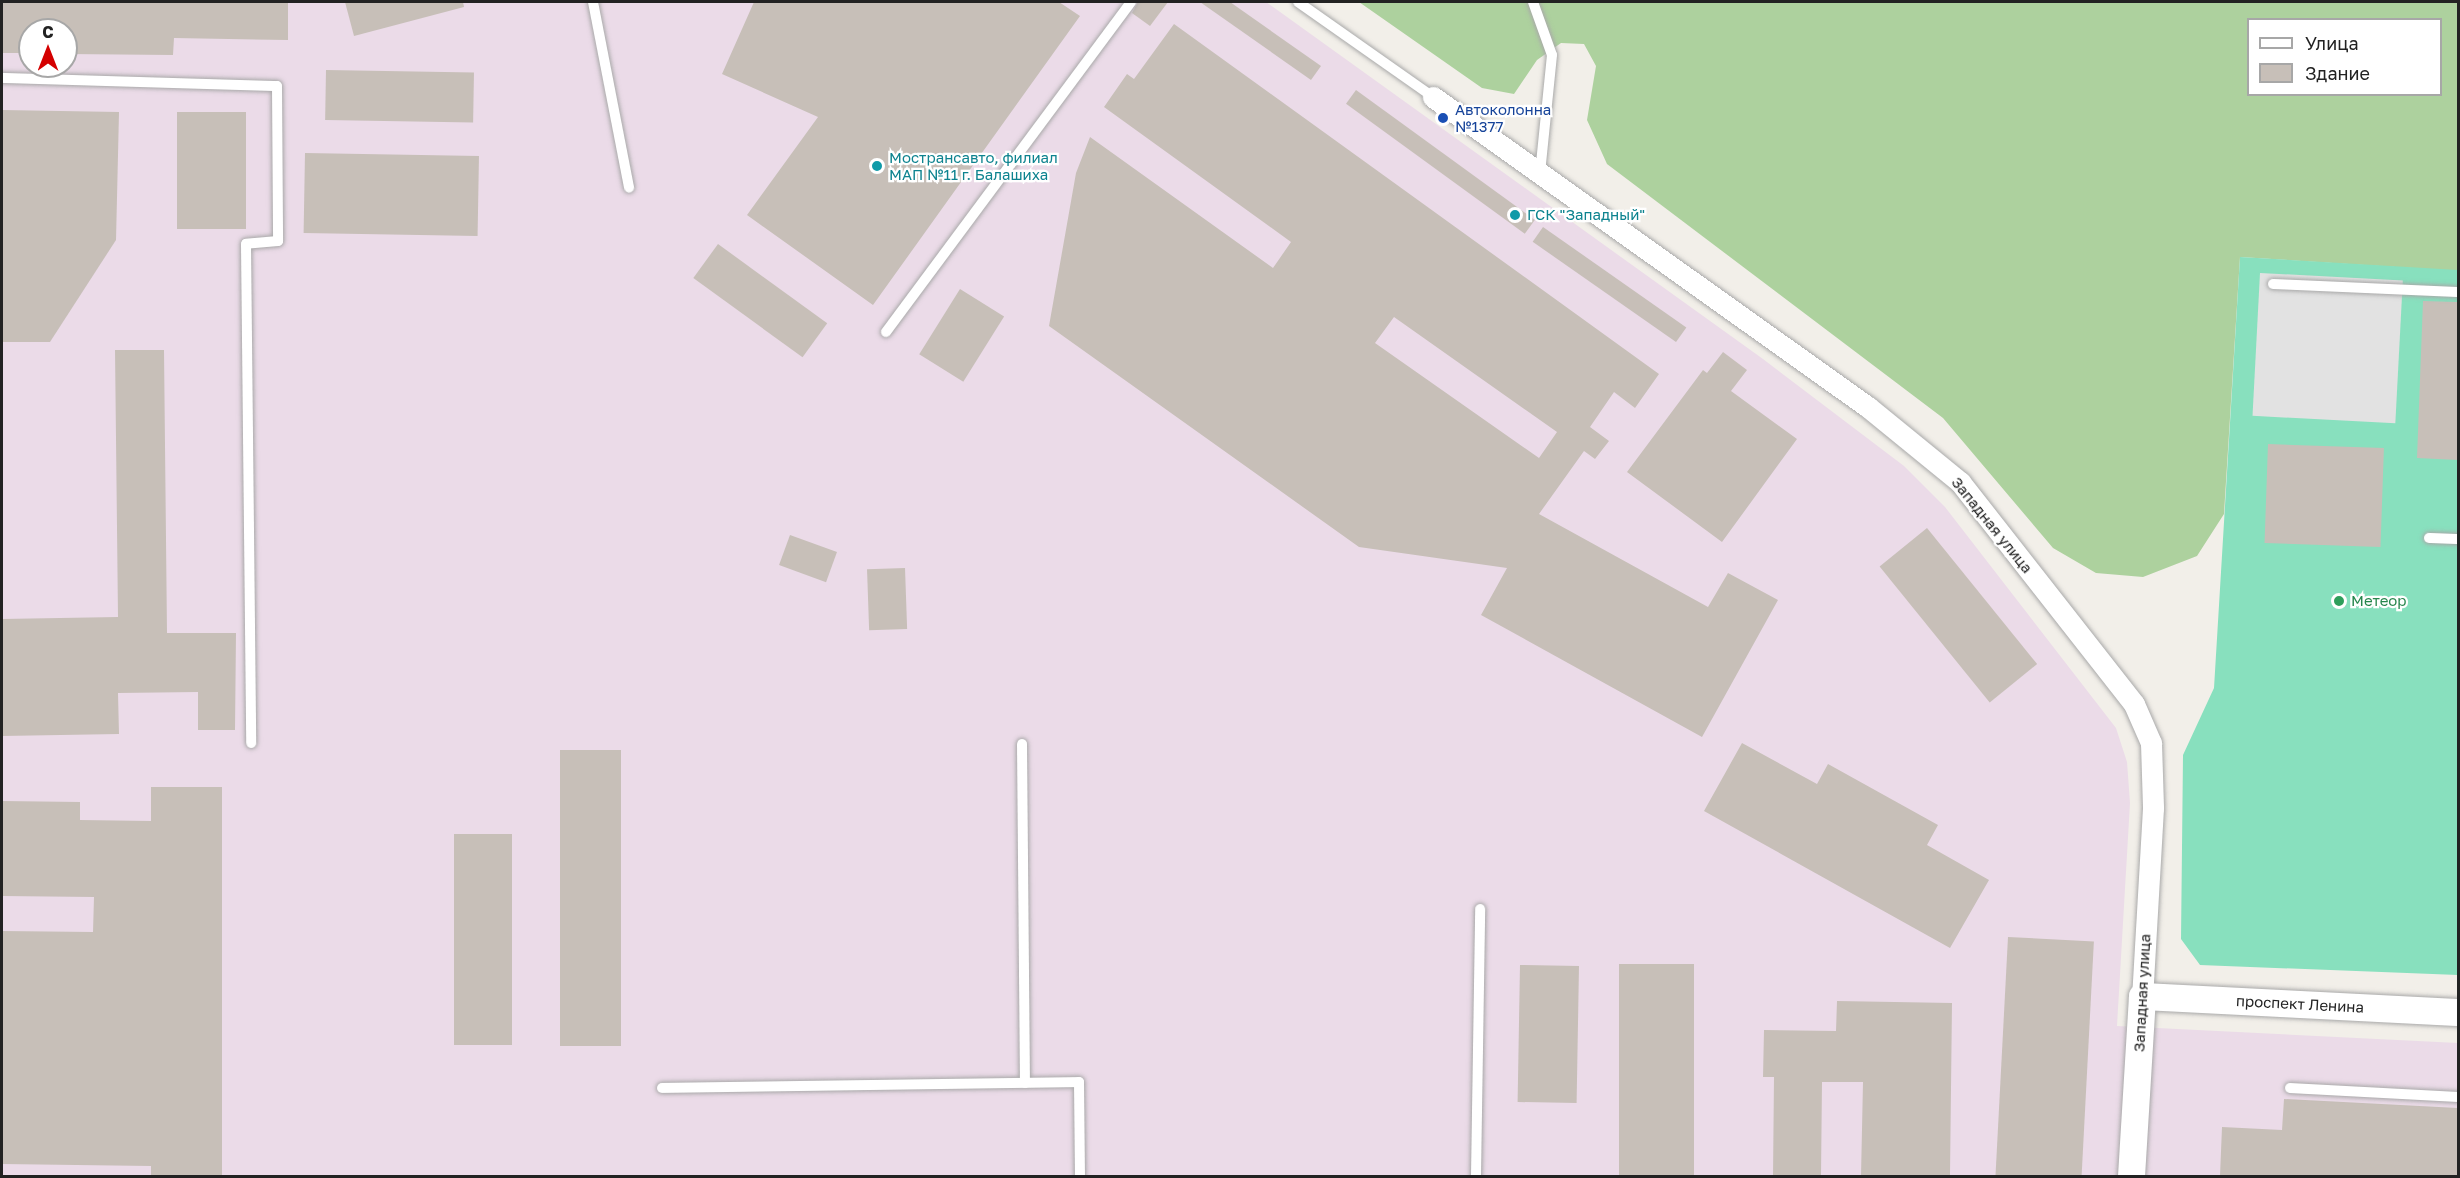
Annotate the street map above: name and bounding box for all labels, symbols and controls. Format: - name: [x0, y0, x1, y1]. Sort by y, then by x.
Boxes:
- north arrow: [18, 18, 78, 78]
- legend: [2247, 18, 2442, 96]
- text: С: [42, 22, 54, 42]
- text: Улица: [2305, 32, 2359, 54]
- text: Здание: [2305, 62, 2370, 84]
- place label: Автоколонна №1377: [1455, 100, 1551, 135]
- marker: Автоколонна №1377: [1436, 111, 1450, 125]
- place label: Мострансавто, филиал МАП №11 г. Балашиха: [889, 148, 1058, 183]
- marker: Мострансавто, филиал МАП №11 г. Балашиха: [870, 159, 884, 173]
- place label: ГСК "Западный": [1527, 206, 1645, 224]
- marker: ГСК "Западный": [1508, 208, 1522, 222]
- street label: Западная улица: [1948, 473, 2036, 577]
- place label: Метеор: [2351, 592, 2407, 610]
- marker: Метеор: [2332, 594, 2346, 608]
- street label: Западная улица: [2130, 933, 2154, 1053]
- street label: проспект Ленина: [2236, 992, 2364, 1016]

